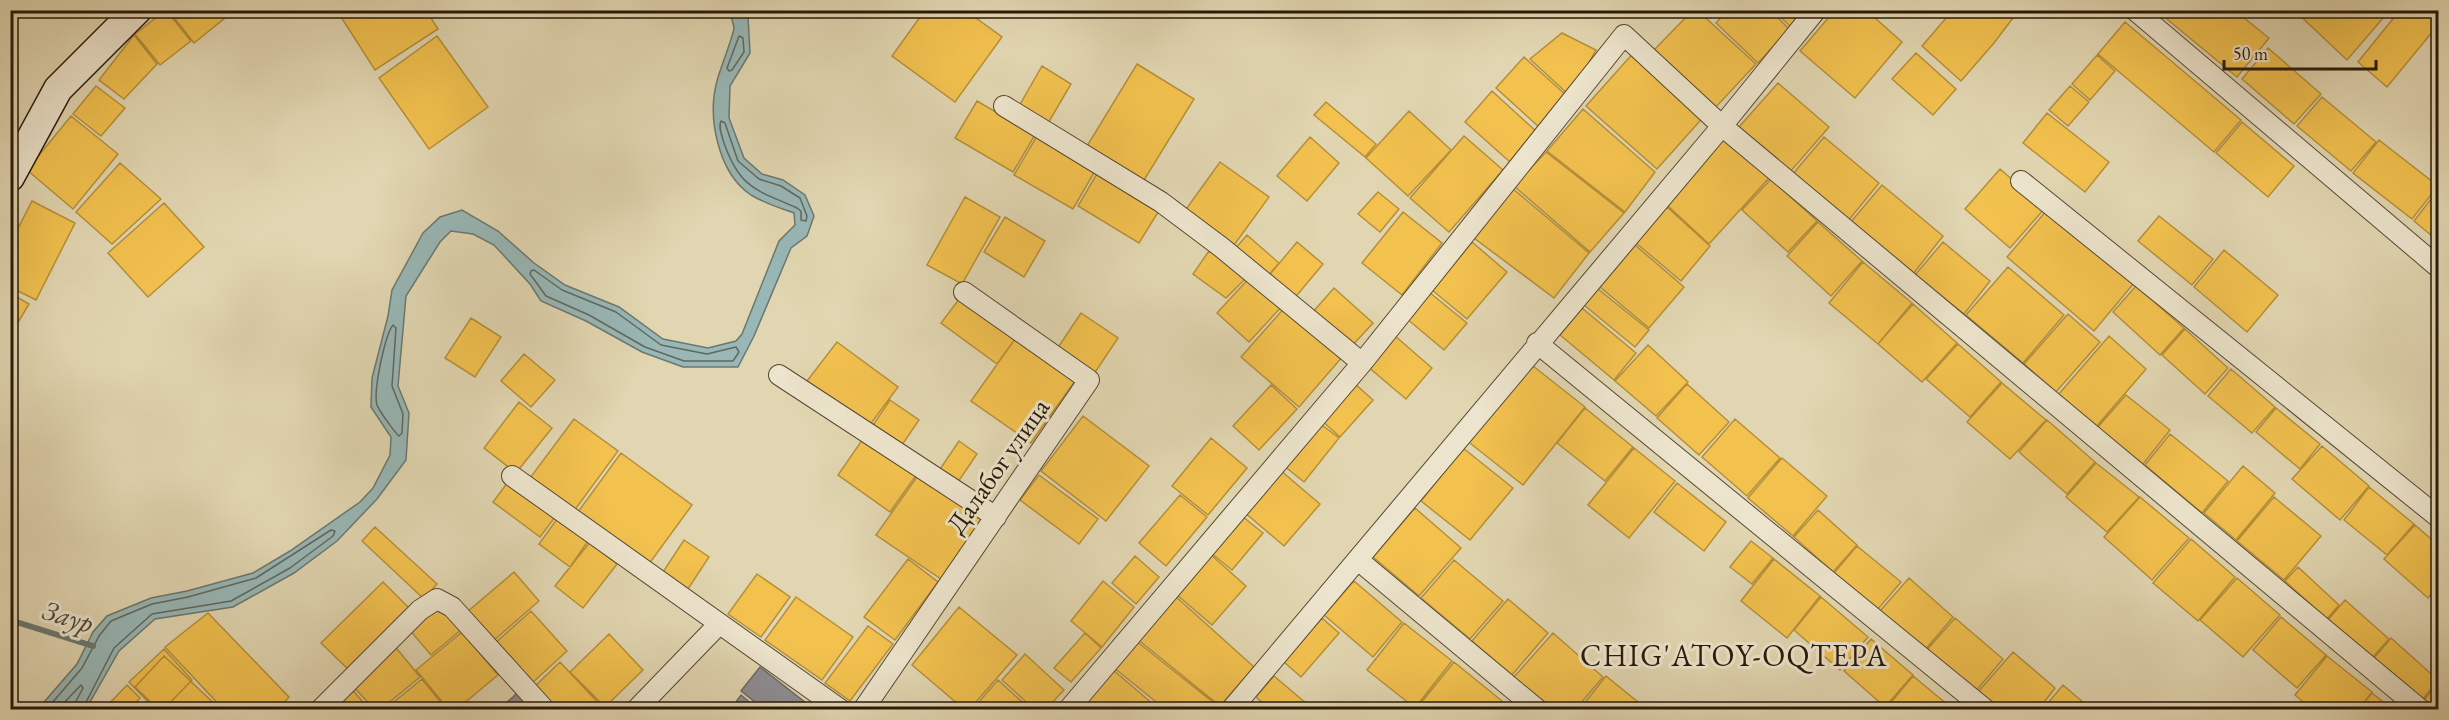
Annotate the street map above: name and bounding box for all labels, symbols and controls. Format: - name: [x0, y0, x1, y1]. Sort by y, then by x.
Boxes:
- scale bar: [2224, 33, 2376, 71]
- text: 50 m: [2233, 42, 2268, 65]
- street label: Далабог улица: [938, 391, 1057, 540]
- water label: Заур: [38, 591, 98, 641]
- district label: CHIG'ATOY-OQTEPA: [1580, 636, 1888, 675]

